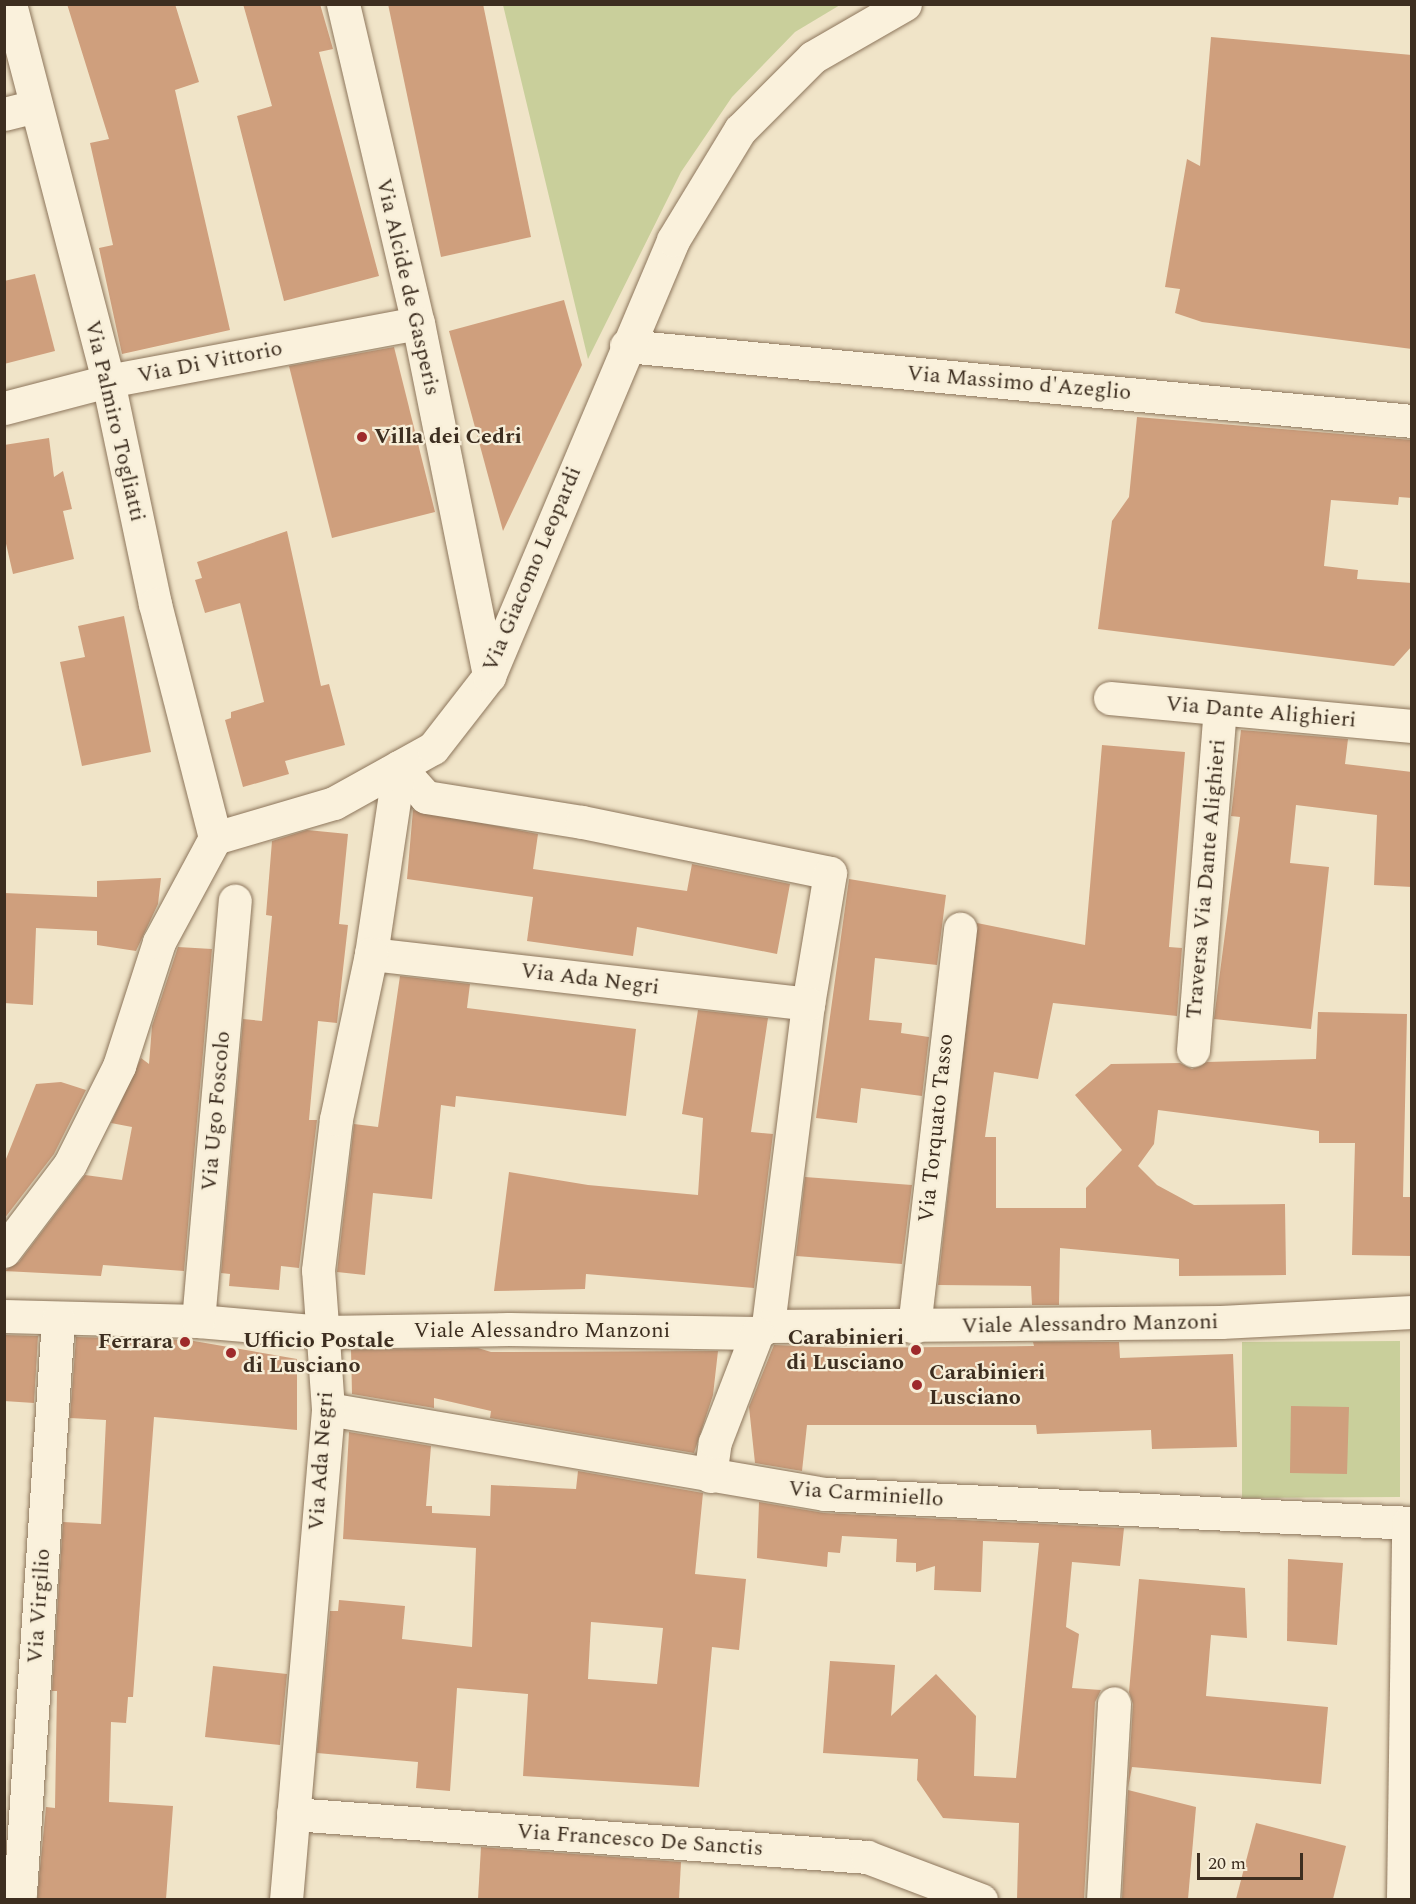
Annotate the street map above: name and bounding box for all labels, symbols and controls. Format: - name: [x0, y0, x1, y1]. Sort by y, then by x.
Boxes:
- street label: Via Alcide de Gasperis: [370, 176, 446, 398]
- street label: Via Palmiro Togliatti: [79, 318, 151, 524]
- street label: Via Di Vittorio: [135, 335, 285, 389]
- street label: Via Massimo d'Azeglio: [906, 360, 1132, 406]
- place label: Villa dei Cedri: [374, 424, 522, 450]
- marker: Villa dei Cedri: [355, 430, 369, 444]
- street label: Via Giacomo Leopardi: [477, 462, 587, 676]
- street label: Via Dante Alighieri: [1165, 691, 1357, 733]
- street label: Traversa Via Dante Alighieri: [1181, 738, 1231, 1020]
- street label: Via Ada Negri: [519, 957, 661, 1001]
- street label: Via Ugo Foscolo: [196, 1030, 236, 1192]
- street label: Via Torquato Tasso: [913, 1032, 959, 1224]
- street label: Viale Alessandro Manzoni: [961, 1309, 1219, 1339]
- street label: Viale Alessandro Manzoni: [414, 1318, 670, 1344]
- place label: Carabinieri di Lusciano: [787, 1324, 904, 1376]
- place label: Ufficio Postale di Lusciano: [243, 1327, 394, 1378]
- place label: Ferrara: [98, 1329, 173, 1355]
- marker: Ferrara: [178, 1335, 192, 1349]
- marker: Carabinieri di Lusciano: [909, 1343, 923, 1357]
- marker: Ufficio Postale di Lusciano: [224, 1346, 238, 1360]
- place label: Carabinieri Lusciano: [929, 1359, 1045, 1410]
- marker: Carabinieri Lusciano: [910, 1378, 924, 1392]
- street label: Via Ada Negri: [303, 1390, 339, 1532]
- street label: Via Carminiello: [787, 1475, 945, 1513]
- street label: Via Virgilio: [22, 1547, 56, 1665]
- street label: Via Francesco De Sanctis: [516, 1818, 764, 1862]
- scale bar: [1200, 1841, 1306, 1879]
- text: 20 m: [1208, 1850, 1246, 1877]

